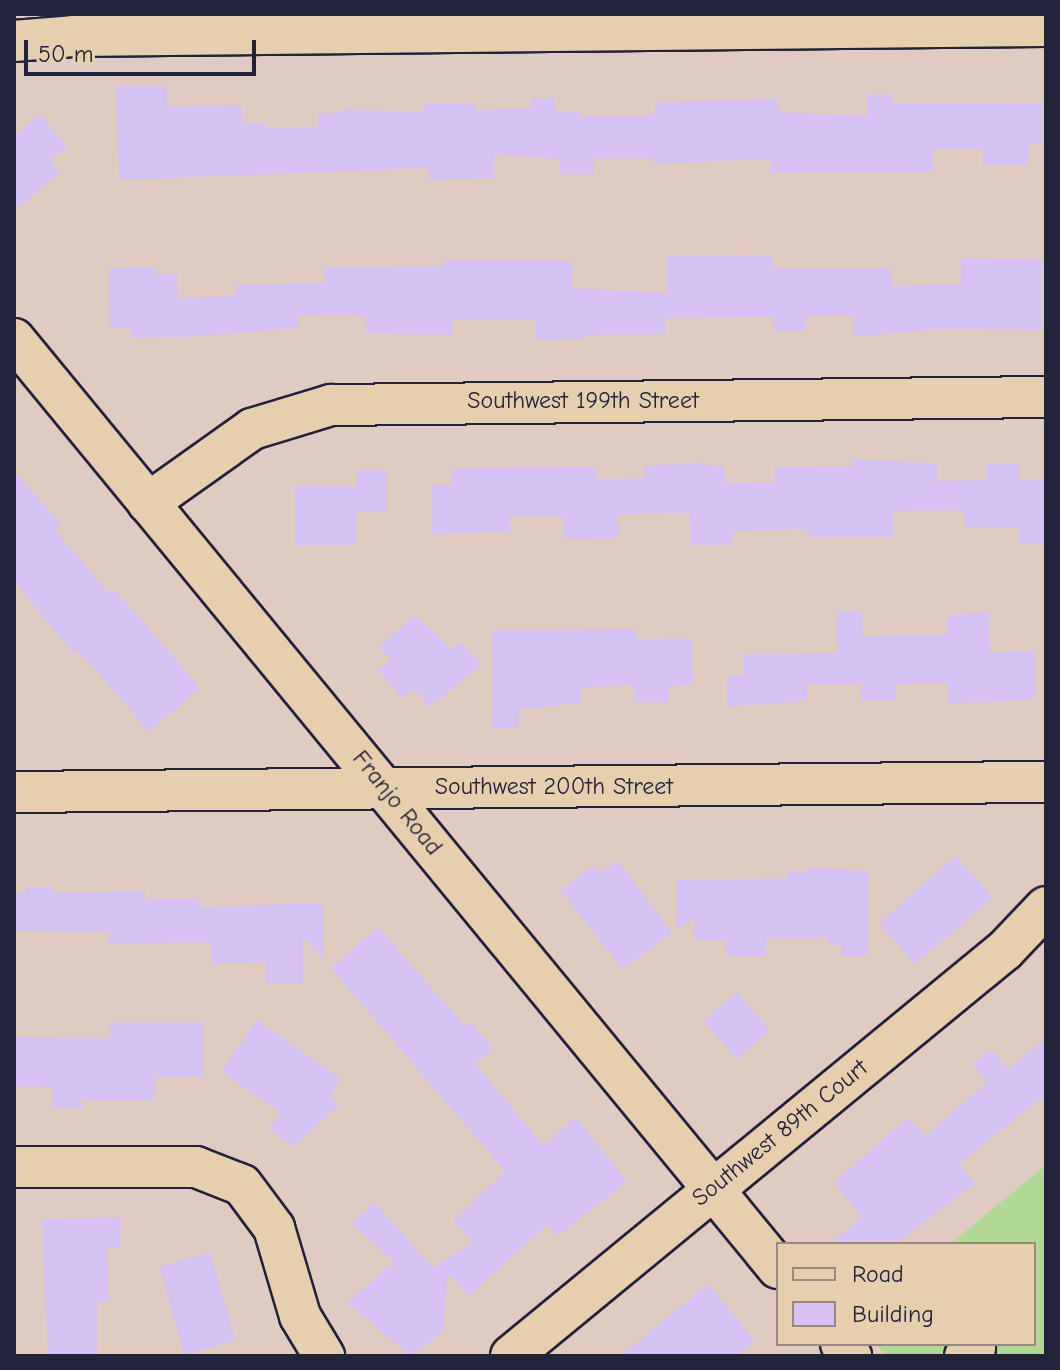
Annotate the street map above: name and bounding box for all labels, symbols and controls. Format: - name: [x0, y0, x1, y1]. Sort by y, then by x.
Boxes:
- scale bar: [28, 24, 260, 74]
- text: 50 m: [38, 40, 94, 68]
- street label: Southwest 199th Street: [467, 387, 699, 415]
- street label: Franjo Road: [346, 745, 448, 861]
- street label: Southwest 200th Street: [435, 773, 673, 801]
- street label: Southwest 89th Court: [686, 1053, 874, 1213]
- legend: [776, 1242, 1036, 1346]
- text: Road: [852, 1260, 904, 1288]
- text: Building: [852, 1300, 934, 1328]

